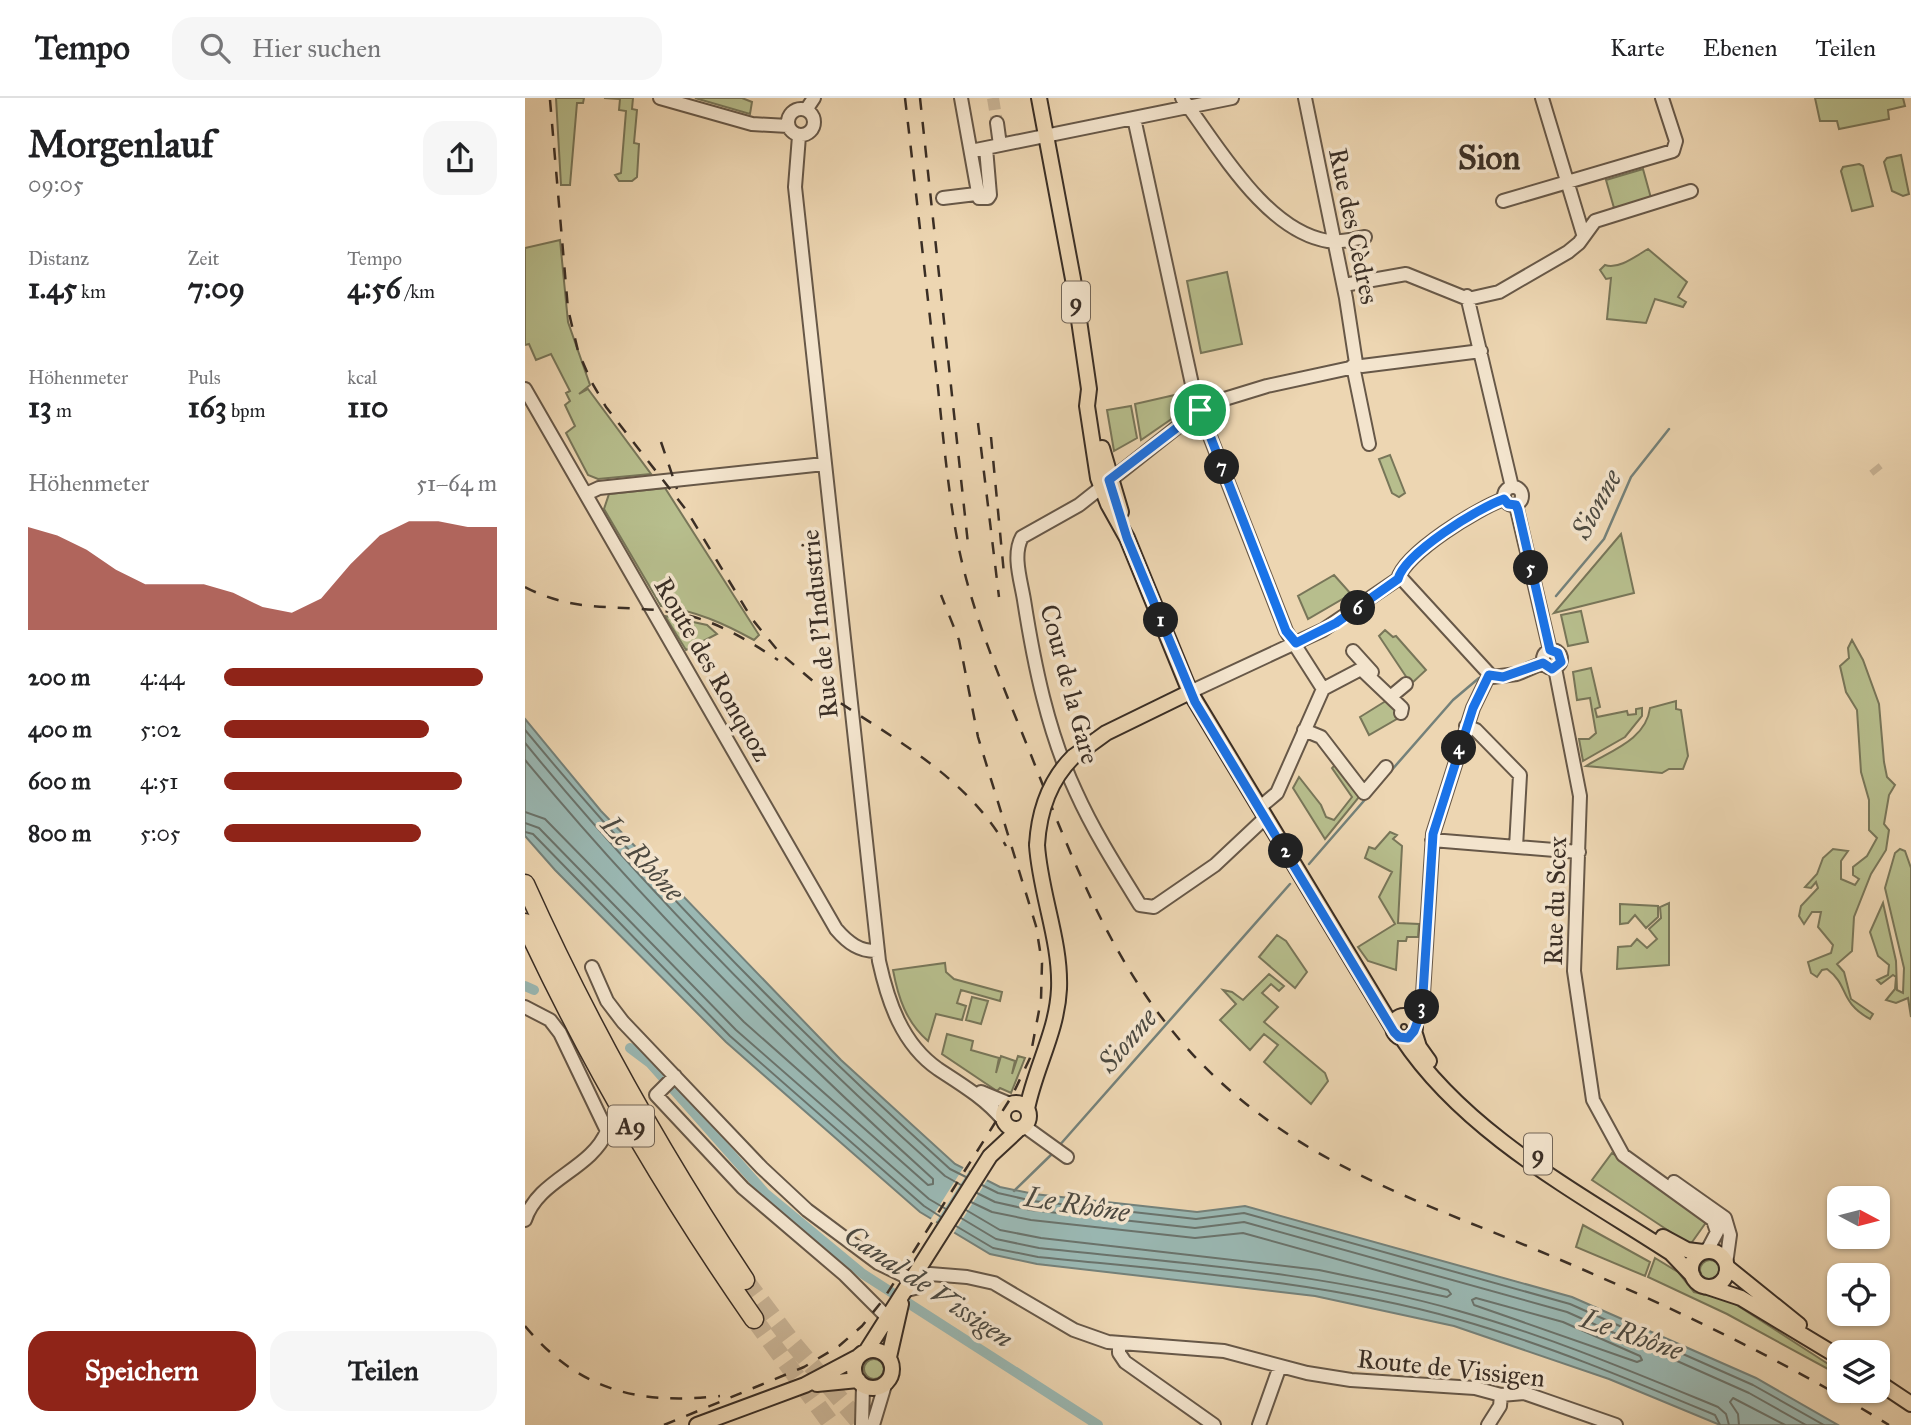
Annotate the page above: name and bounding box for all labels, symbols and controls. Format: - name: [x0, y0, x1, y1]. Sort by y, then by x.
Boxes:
- search box: [172, 17, 662, 80]
- text: Tempo: [35, 28, 130, 68]
- icon: search: [196, 29, 234, 67]
- text: Hier suchen: [252, 32, 381, 64]
- text: Karte: [1610, 33, 1665, 63]
- text: Ebenen: [1703, 33, 1778, 63]
- text: Teilen: [1816, 33, 1876, 63]
- text: Morgenlauf: [28, 121, 214, 167]
- button: share: [423, 121, 497, 195]
- district label: Sion: [1458, 138, 1520, 178]
- street label: Rue des Cèdres: [1322, 145, 1386, 307]
- text: 09:05: [28, 170, 84, 198]
- text: Distanz: [28, 247, 89, 270]
- text: Zeit: [188, 247, 219, 270]
- text: Tempo: [347, 247, 402, 270]
- text: 1.45: [28, 270, 77, 306]
- text: 7:09: [188, 270, 245, 306]
- text: 4:56: [347, 270, 401, 306]
- text: km: [77, 280, 106, 303]
- text: /km: [401, 280, 435, 303]
- road number: 9: [1062, 282, 1090, 322]
- text: Höhenmeter: [28, 366, 128, 389]
- text: Puls: [188, 366, 221, 389]
- text: kcal: [347, 366, 377, 389]
- pin: [1170, 380, 1230, 440]
- text: 13: [28, 389, 52, 425]
- text: 163: [188, 389, 227, 425]
- text: 110: [347, 389, 388, 425]
- icon: arrive: [1181, 391, 1219, 429]
- text: m: [52, 399, 72, 422]
- text: bpm: [227, 399, 266, 422]
- pin: 7: [1205, 450, 1239, 484]
- text: 7: [1216, 455, 1227, 478]
- water label: Sionne: [1563, 463, 1630, 546]
- text: Höhenmeter: [28, 469, 149, 497]
- text: 51–64 m: [416, 469, 497, 497]
- street label: Rue de l'Industrie: [793, 528, 845, 720]
- pin: 5: [1513, 550, 1549, 586]
- text: 5: [1526, 556, 1535, 579]
- street label: Route des Ronquoz: [647, 571, 779, 767]
- pin: 6: [1341, 590, 1375, 626]
- text: 6: [1353, 596, 1362, 619]
- street label: Cour de la Gare: [1033, 601, 1107, 767]
- pin: 1: [1143, 602, 1179, 638]
- text: 1: [1157, 608, 1164, 631]
- text: 200 m: [28, 663, 90, 691]
- text: 4:44: [140, 663, 184, 691]
- text: 400 m: [28, 715, 92, 743]
- text: 5:02: [140, 715, 181, 743]
- pin: 4: [1441, 730, 1476, 766]
- text: 4: [1453, 736, 1464, 759]
- text: 600 m: [28, 767, 91, 795]
- text: 4:51: [140, 767, 178, 795]
- water label: Le Rhône: [593, 806, 692, 909]
- text: 800 m: [28, 819, 91, 847]
- text: 5:05: [140, 819, 181, 847]
- pin: 2: [1269, 834, 1303, 868]
- street label: Rue du Scex: [1537, 836, 1573, 966]
- text: 2: [1281, 839, 1290, 862]
- pin: 3: [1405, 990, 1439, 1024]
- text: 3: [1418, 995, 1425, 1018]
- water label: Sionne: [1089, 1001, 1165, 1080]
- road number: A9: [608, 1106, 654, 1146]
- road number: 9: [1524, 1134, 1552, 1174]
- water label: Le Rhône: [1020, 1179, 1132, 1230]
- north arrow: [1827, 1186, 1890, 1250]
- map controls: [1827, 1186, 1890, 1403]
- water label: Canal de Vissigen: [838, 1217, 1020, 1356]
- button: locate: [1827, 1263, 1890, 1326]
- water label: Le Rhône: [1574, 1300, 1688, 1368]
- button: Speichern: [28, 1331, 256, 1411]
- button: Teilen: [270, 1331, 497, 1411]
- button: layers: [1827, 1340, 1890, 1403]
- street label: Route de Vissigen: [1356, 1342, 1546, 1394]

